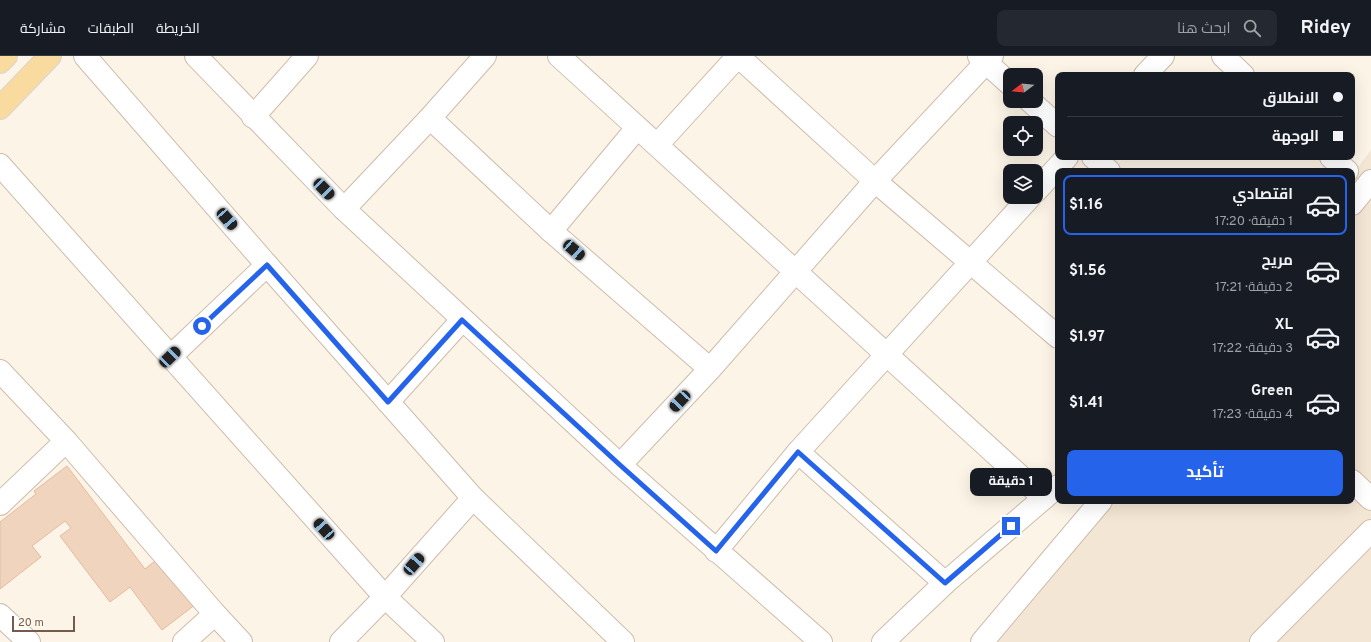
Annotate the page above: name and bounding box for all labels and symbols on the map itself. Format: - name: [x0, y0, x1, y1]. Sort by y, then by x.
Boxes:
- north arrow: [1003, 68, 1043, 108]
- car: [311, 176, 337, 202]
- car: [215, 206, 239, 232]
- car: [561, 238, 587, 262]
- route start: [193, 317, 211, 335]
- car: [157, 344, 183, 370]
- car: [667, 388, 693, 414]
- callout: 1 دقيقة: [970, 468, 1052, 496]
- car: [312, 516, 336, 542]
- route end: [1002, 517, 1020, 535]
- car: [402, 551, 426, 577]
- scale bar: [12, 614, 75, 633]

